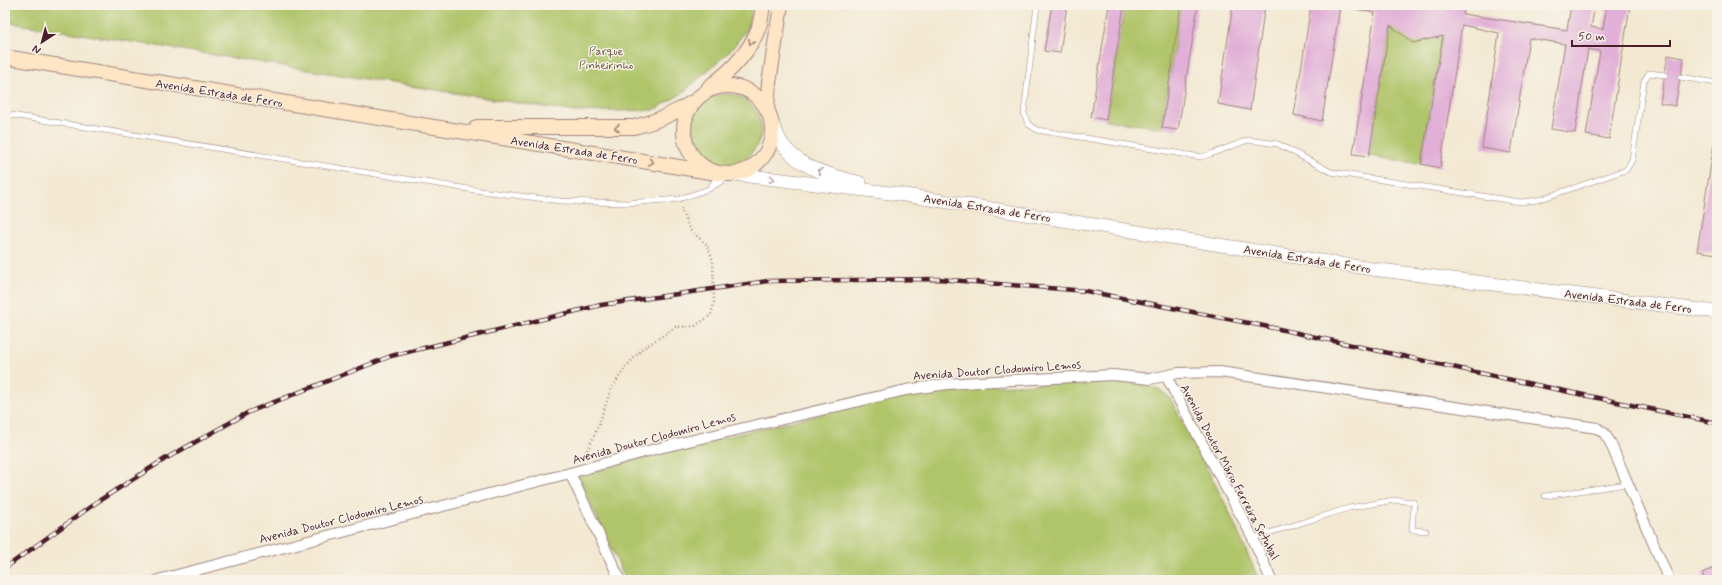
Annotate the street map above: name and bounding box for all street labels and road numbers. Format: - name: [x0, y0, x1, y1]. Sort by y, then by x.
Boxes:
- street label: Avenida Estrada de Ferro: [154, 76, 284, 112]
- street label: Avenida Estrada de Ferro: [509, 133, 639, 169]
- street label: Avenida Estrada de Ferro: [922, 191, 1052, 227]
- street label: Avenida Estrada de Ferro: [1242, 242, 1372, 278]
- street label: Avenida Estrada de Ferro: [1563, 286, 1693, 318]
- street label: Avenida Doutor Clodomiro Lemos: [912, 357, 1082, 385]
- street label: Avenida Doutor Mário Ferreira Setubal: [1176, 382, 1282, 563]
- street label: Avenida Doutor Clodomiro Lemos: [571, 409, 738, 469]
- street label: Avenida Doutor Clodomiro Lemos: [258, 492, 425, 548]

